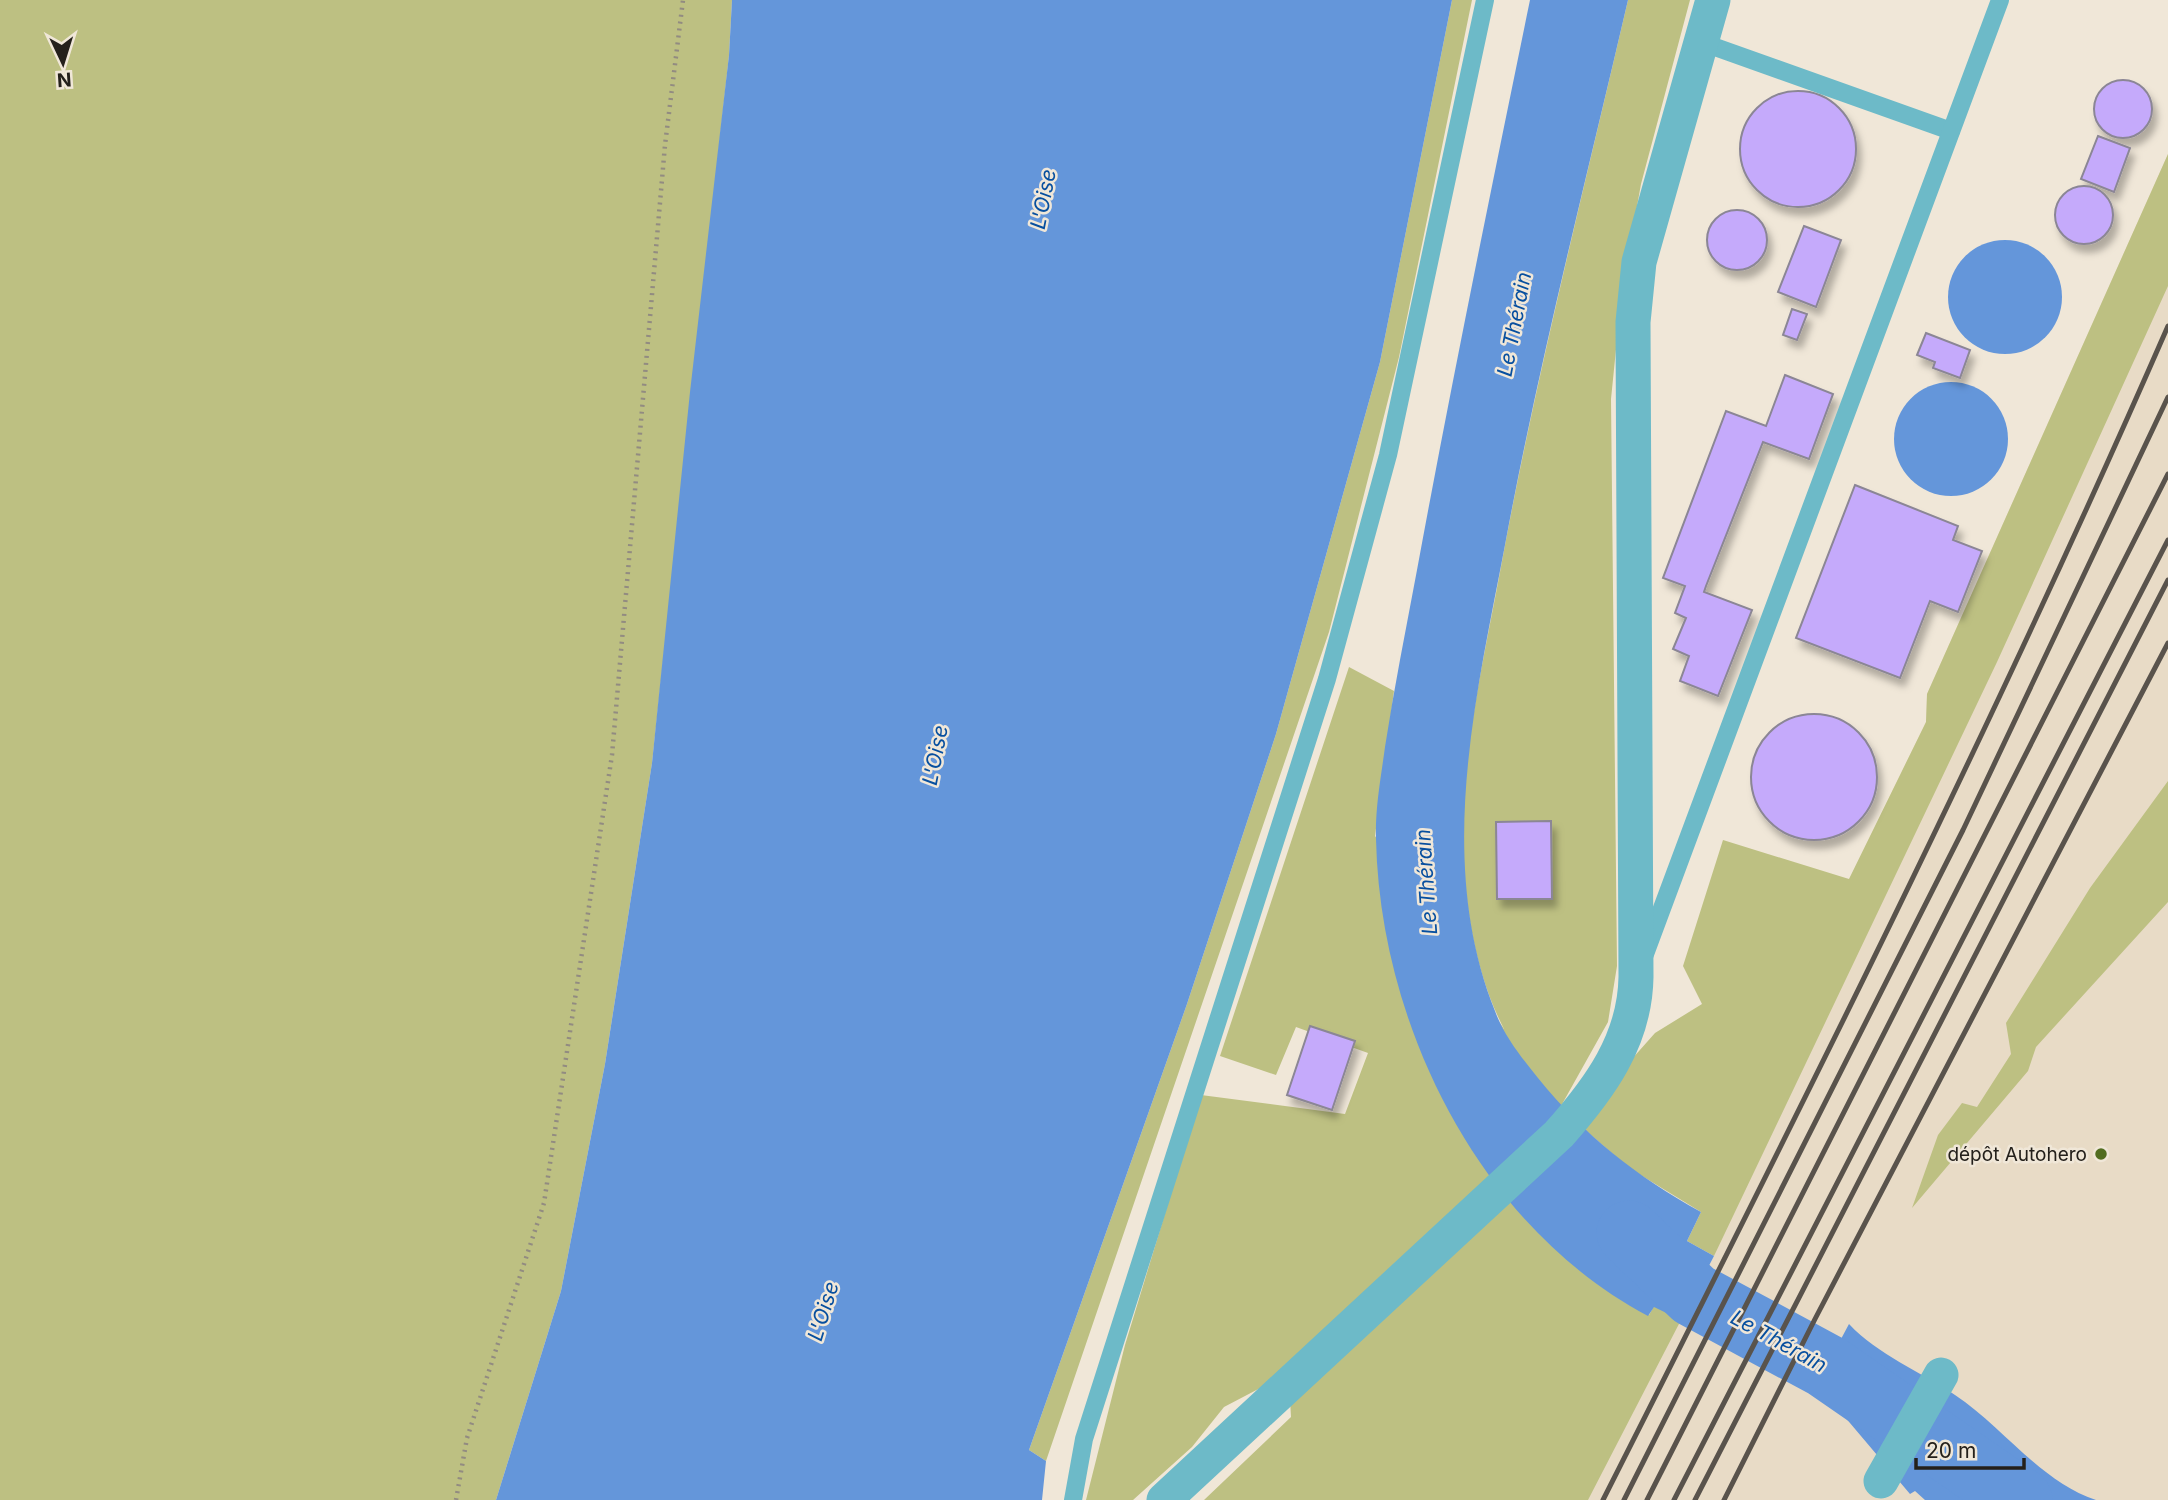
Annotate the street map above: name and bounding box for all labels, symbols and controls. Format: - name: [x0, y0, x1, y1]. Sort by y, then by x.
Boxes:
- north arrow: [28, 28, 98, 98]
- text: N: [56, 67, 72, 91]
- water label: L'Oise: [1025, 167, 1061, 231]
- water label: Le Thérain: [1492, 270, 1536, 378]
- water label: L'Oise: [917, 723, 953, 787]
- water label: Le Thérain: [1410, 828, 1442, 936]
- place label: dépôt Autohero: [1947, 1143, 2087, 1166]
- marker: dépôt Autohero: [2093, 1146, 2109, 1162]
- water label: L'Oise: [802, 1278, 844, 1344]
- water label: Le Thérain: [1727, 1304, 1831, 1378]
- scale bar: [1916, 1426, 2024, 1470]
- text: 20 m: [1926, 1438, 1976, 1463]

